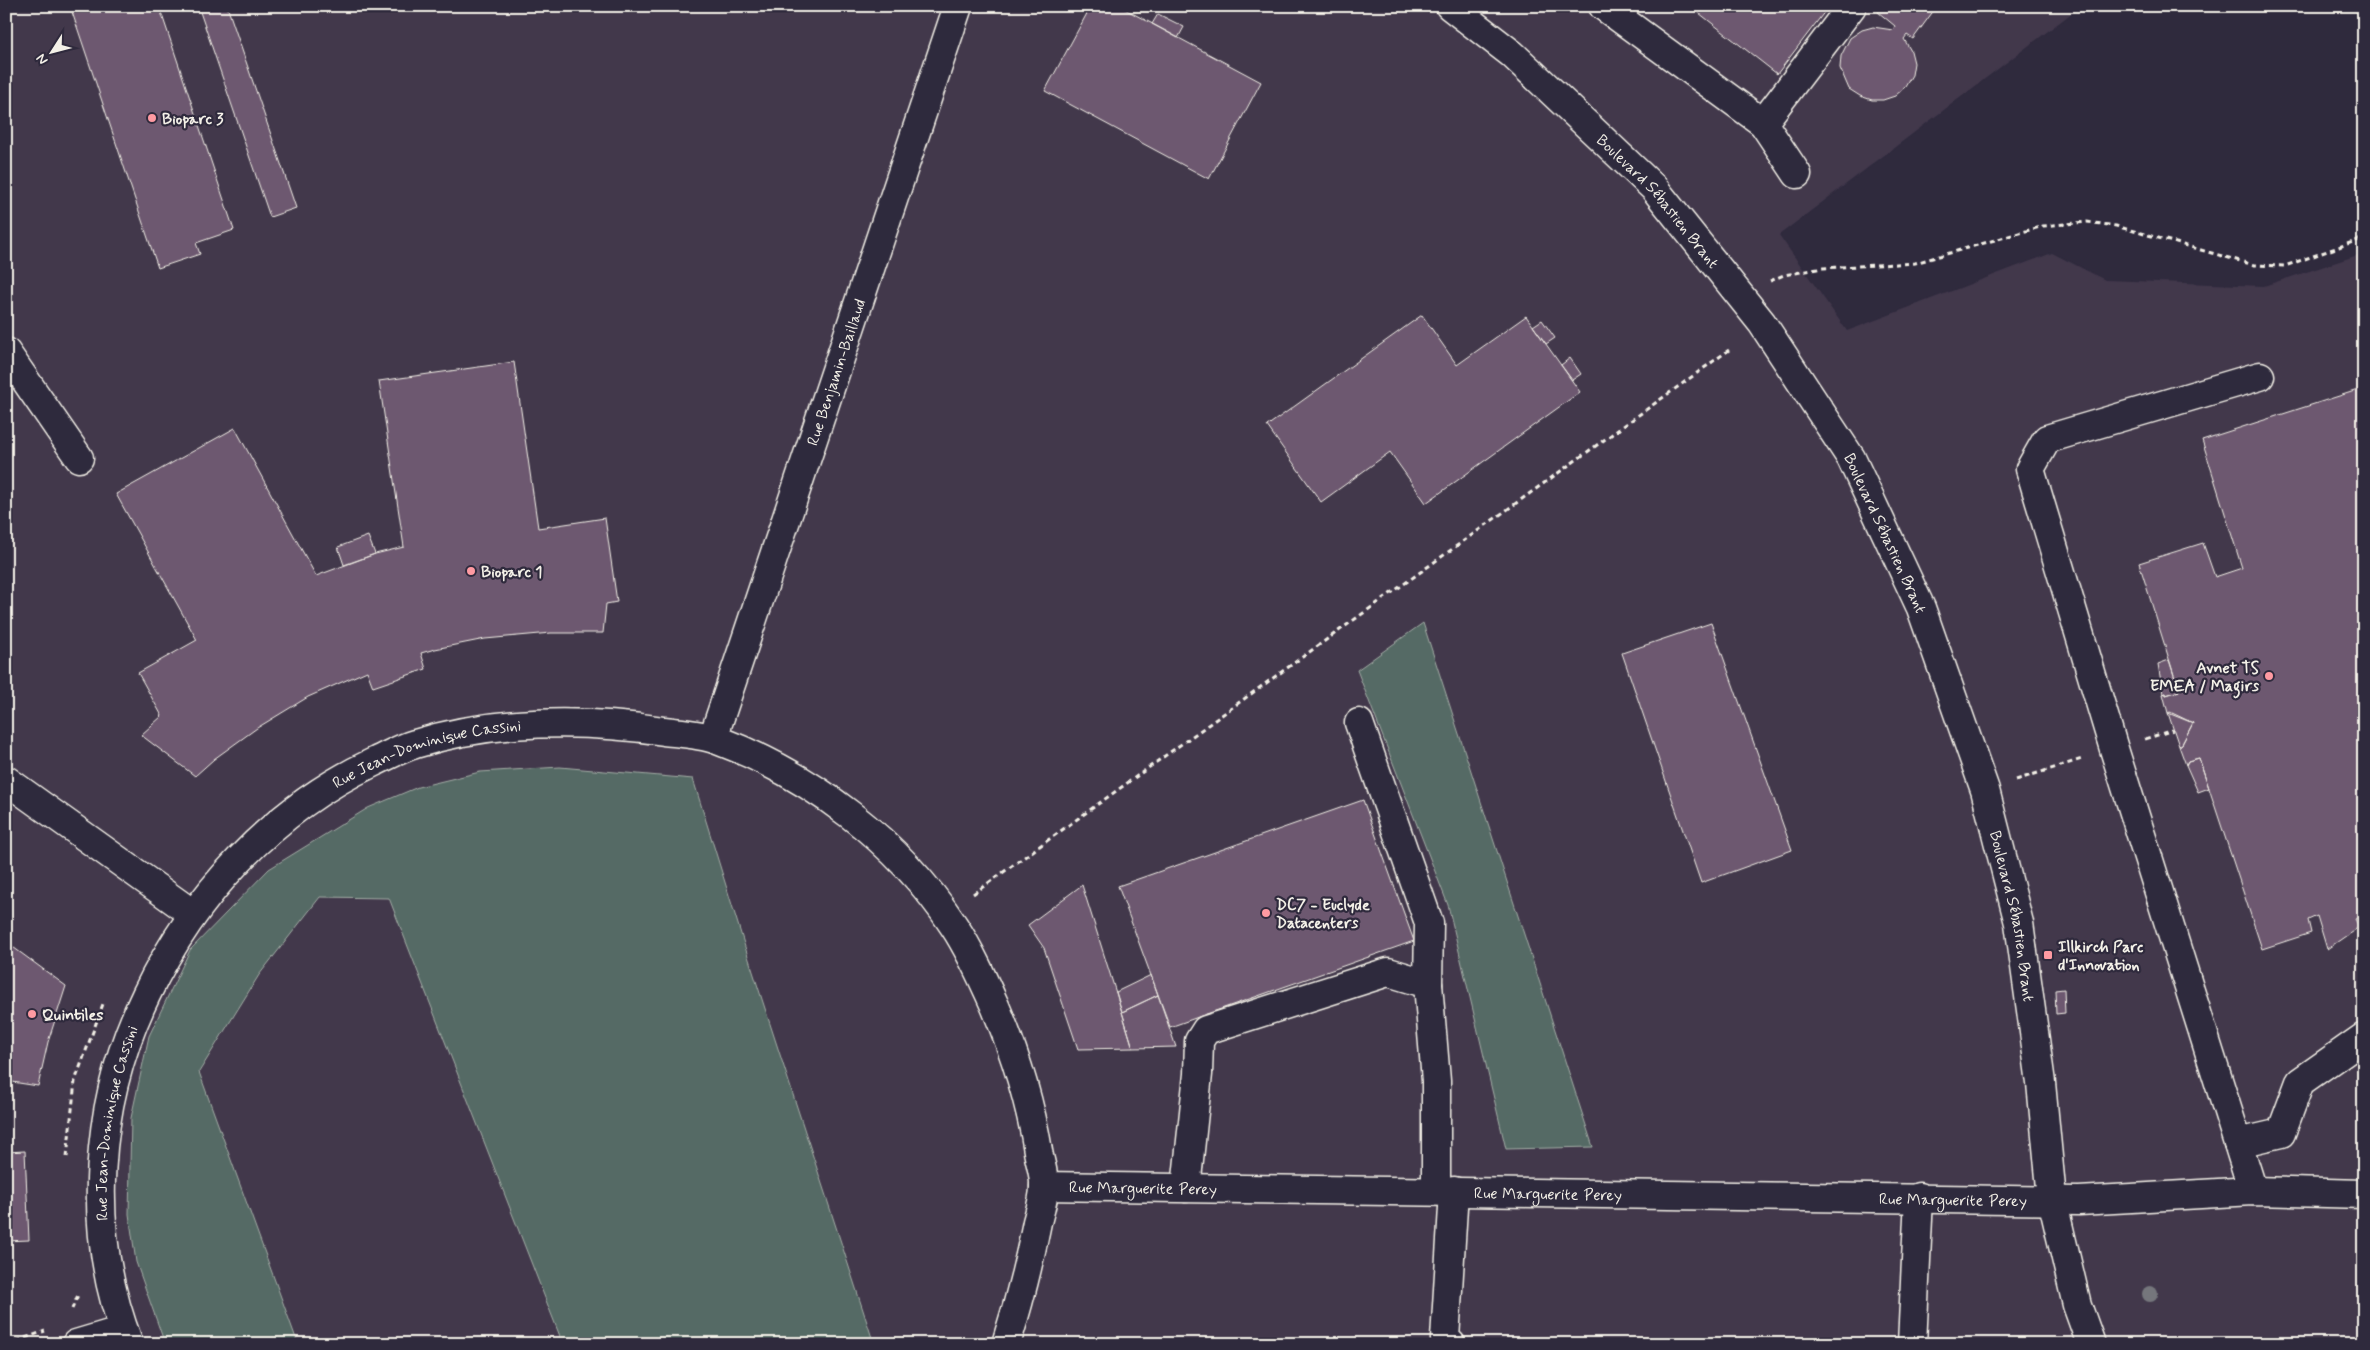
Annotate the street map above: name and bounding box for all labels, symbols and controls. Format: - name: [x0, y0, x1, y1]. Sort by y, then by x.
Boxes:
- north arrow: [28, 28, 78, 78]
- text: N: [32, 50, 52, 68]
- place label: Bioparc 3: [162, 109, 224, 130]
- marker: Bioparc 3: [146, 112, 158, 124]
- street label: Boulevard Sébastien Brant: [1591, 130, 1723, 273]
- street label: Rue Benjamin-Baillaud: [803, 296, 871, 449]
- street label: Boulevard Sébastien Brant: [1838, 450, 1931, 616]
- place label: Bioparc 1: [481, 562, 542, 583]
- marker: Bioparc 1: [465, 565, 477, 577]
- place label: Avnet TS EMEA / Magirs: [2150, 658, 2260, 699]
- marker: Avnet TS EMEA / Magirs: [2263, 670, 2275, 682]
- street label: Rue Jean-Dominique Cassini: [329, 716, 522, 794]
- street label: Boulevard Sébastien Brant: [1984, 829, 2039, 1003]
- place label: DC7 - Euclyde Datacenters: [1276, 895, 1370, 934]
- marker: DC7 - Euclyde Datacenters: [1260, 907, 1272, 919]
- place label: Illkirch Parc d'Innovation: [2058, 937, 2144, 976]
- marker: Illkirch Parc d'Innovation: [2042, 949, 2054, 961]
- place label: Quintiles: [42, 1005, 103, 1026]
- marker: Quintiles: [26, 1008, 38, 1020]
- street label: Rue Jean-Dominique Cassini: [92, 1023, 144, 1221]
- street label: Rue Marguerite Perey: [1069, 1177, 1217, 1201]
- street label: Rue Marguerite Perey: [1474, 1183, 1622, 1206]
- street label: Rue Marguerite Perey: [1879, 1189, 2027, 1212]

